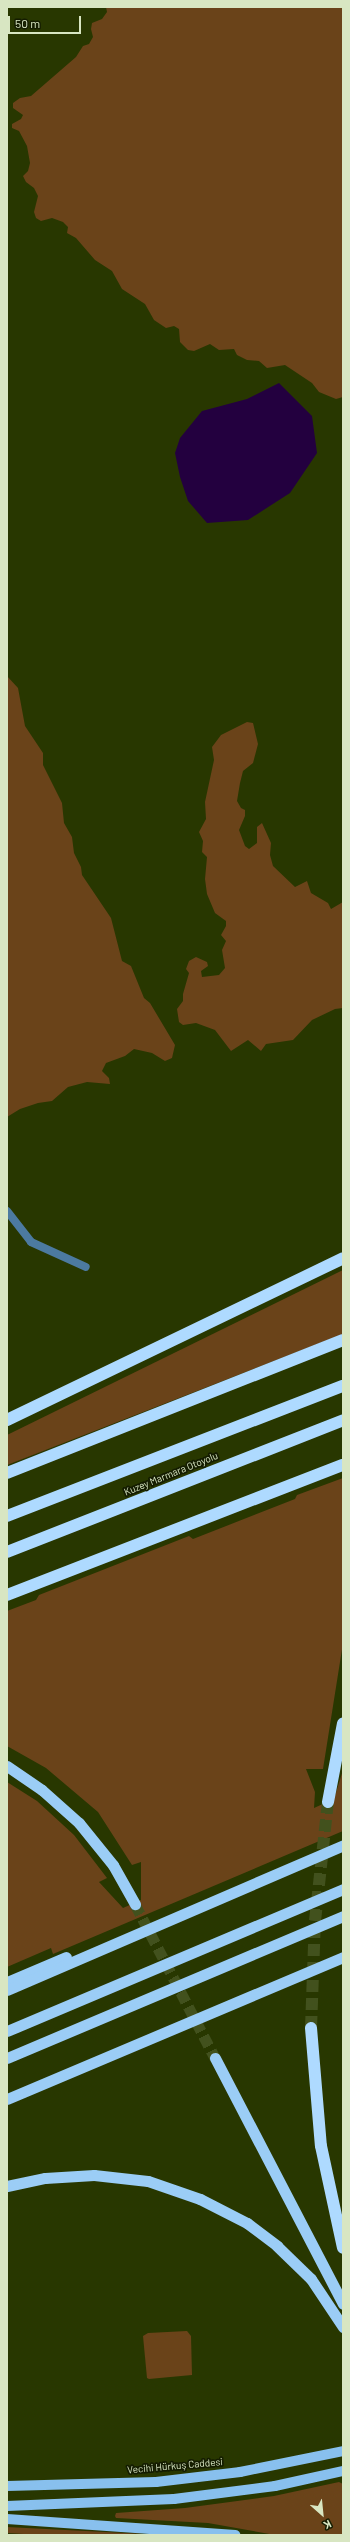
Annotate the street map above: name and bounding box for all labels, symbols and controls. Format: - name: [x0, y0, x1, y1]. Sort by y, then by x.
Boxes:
- scale bar: [10, 8, 83, 34]
- text: 50 m: [15, 16, 40, 30]
- street label: Kuzey Marmara Otoyolu: [122, 1450, 220, 1498]
- street label: Vecihi Hürkuş Caddesi: [127, 2456, 223, 2476]
- north arrow: [302, 2494, 342, 2534]
- text: K: [322, 2518, 334, 2532]

